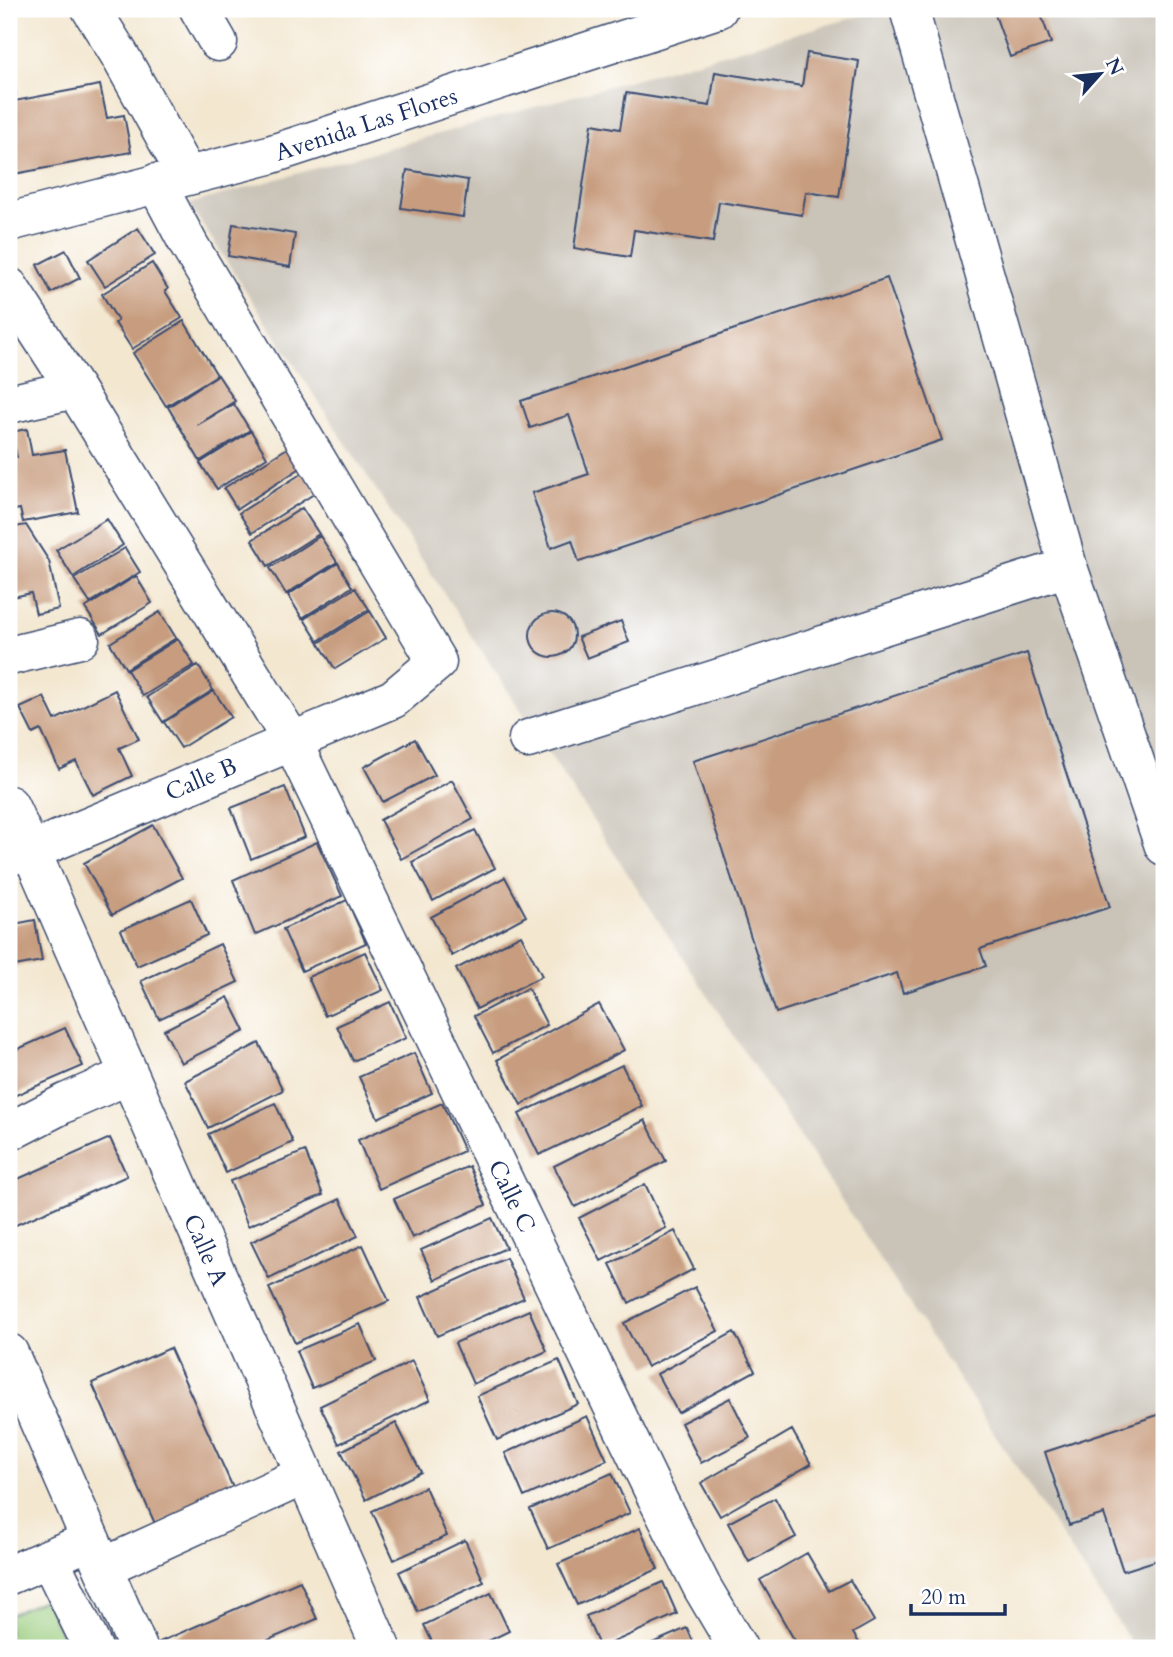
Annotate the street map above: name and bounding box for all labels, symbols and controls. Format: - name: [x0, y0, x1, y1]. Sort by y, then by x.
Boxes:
- north arrow: [1064, 38, 1134, 108]
- text: N: [1099, 53, 1130, 80]
- street label: Avenida Las Flores: [271, 79, 462, 170]
- street label: Calle B: [160, 750, 242, 809]
- street label: Calle C: [480, 1155, 543, 1238]
- street label: Calle A: [175, 1209, 236, 1292]
- scale bar: [911, 1573, 1005, 1617]
- text: 20 m: [921, 1583, 966, 1612]

